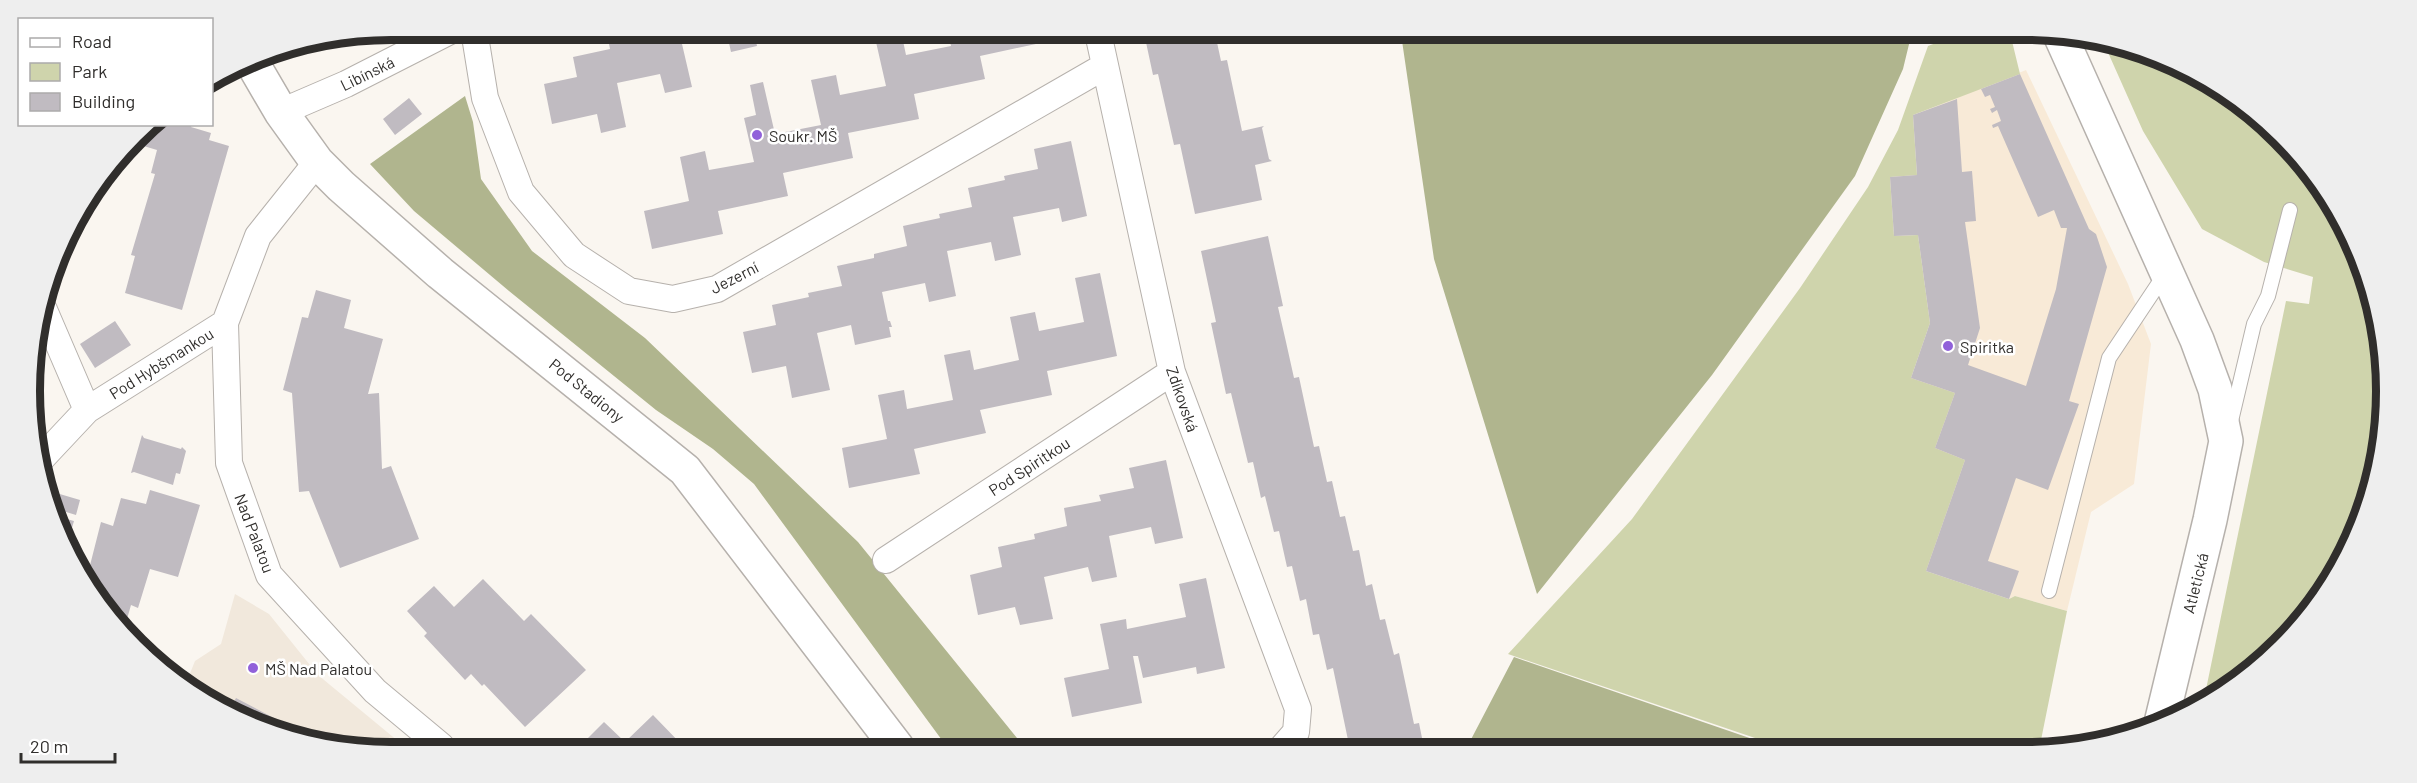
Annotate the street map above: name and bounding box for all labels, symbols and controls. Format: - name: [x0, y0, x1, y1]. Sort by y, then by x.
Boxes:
- legend: [18, 18, 213, 126]
- text: Road: [72, 30, 112, 52]
- street label: Libínská: [337, 52, 397, 94]
- text: Park: [72, 60, 107, 82]
- text: Building: [72, 90, 135, 112]
- place label: Soukr. MŠ: [769, 126, 837, 145]
- marker: Soukr. MŠ: [750, 128, 764, 142]
- street label: Jezerní: [707, 257, 762, 297]
- street label: Pod Hybšmankou: [105, 323, 217, 403]
- place label: Spiritka: [1960, 337, 2014, 356]
- marker: Spiritka: [1941, 339, 1955, 353]
- street label: Pod Stadiony: [546, 354, 629, 426]
- street label: Zdíkovská: [1163, 364, 1203, 434]
- street label: Pod Spiritkou: [985, 433, 1073, 499]
- street label: Nad Palatou: [231, 491, 279, 575]
- street label: Atletická: [2178, 551, 2212, 615]
- place label: MŠ Nad Palatou: [265, 659, 372, 678]
- marker: MŠ Nad Palatou: [246, 661, 260, 675]
- scale bar: [21, 726, 116, 764]
- text: 20 m: [30, 735, 68, 757]

